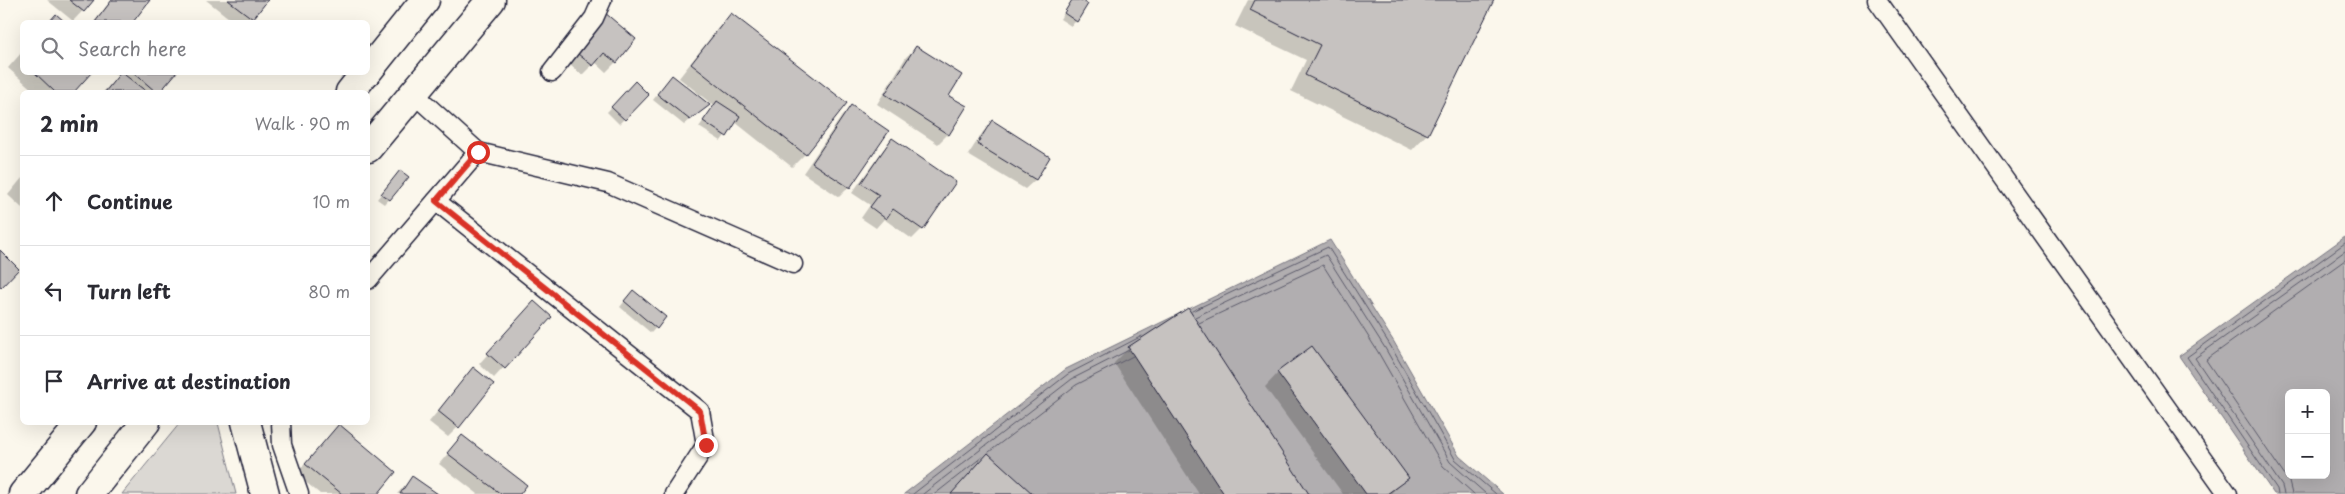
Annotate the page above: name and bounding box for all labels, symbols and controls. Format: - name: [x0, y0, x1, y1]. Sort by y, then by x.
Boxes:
- search box: [20, 20, 370, 75]
- icon: search: [38, 34, 66, 62]
- text: Search here: [78, 34, 187, 62]
- text: 2 min: [40, 107, 99, 139]
- text: Walk · 90 m: [255, 111, 350, 135]
- route start: [467, 141, 490, 164]
- icon: ahead: [40, 187, 68, 215]
- text: Continue: [87, 187, 173, 215]
- text: 10 m: [313, 189, 350, 213]
- icon: left: [40, 277, 68, 305]
- text: Turn left: [87, 277, 171, 305]
- text: 80 m: [308, 279, 350, 303]
- icon: arrive: [40, 367, 68, 395]
- text: Arrive at destination: [87, 367, 291, 395]
- map controls: [2285, 389, 2330, 479]
- button: +: [2285, 389, 2330, 434]
- route end: [695, 434, 718, 457]
- button: −: [2285, 434, 2330, 479]

